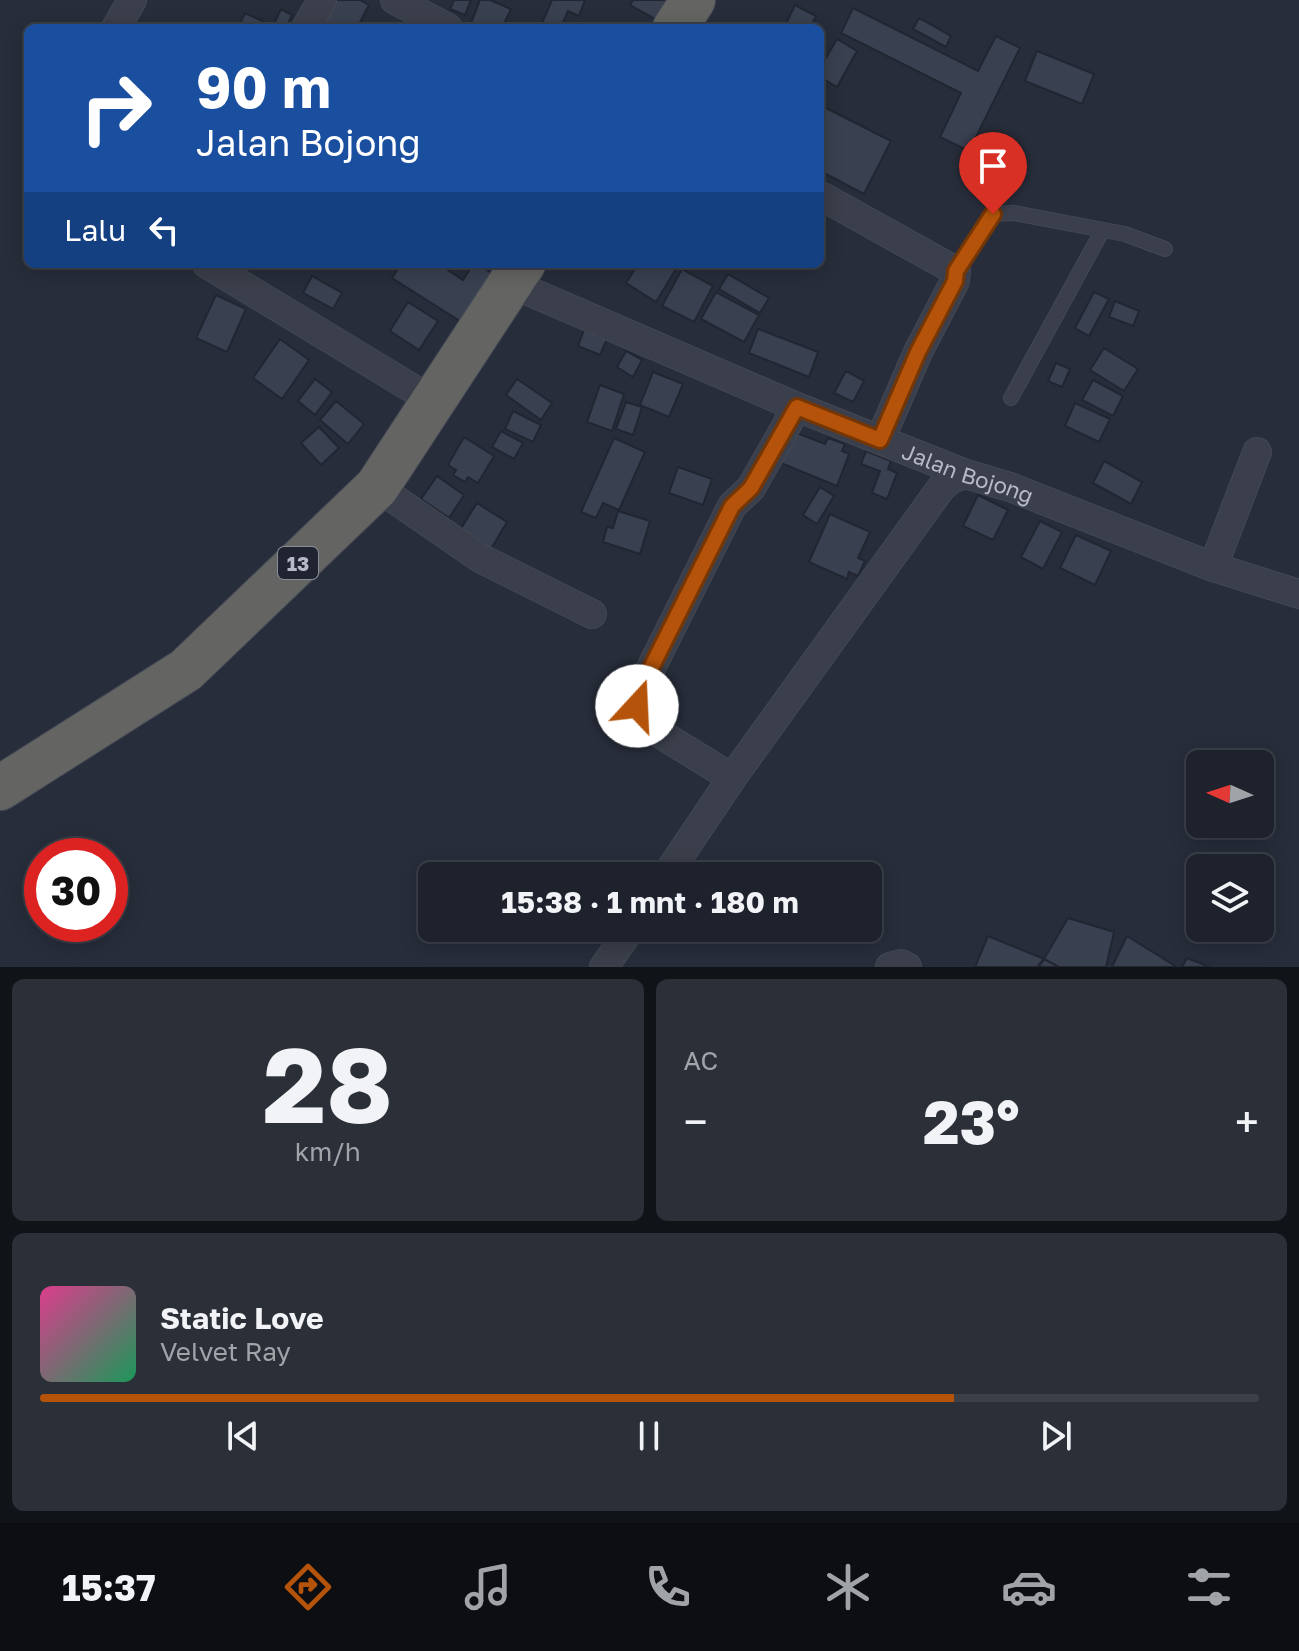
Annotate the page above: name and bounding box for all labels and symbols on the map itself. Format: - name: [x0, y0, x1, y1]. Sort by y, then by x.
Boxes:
- pin: [959, 132, 1027, 214]
- street label: Jalan Bojong: [899, 437, 1038, 508]
- road number: 13: [278, 547, 318, 579]
- position arrow: [595, 664, 679, 748]
- north arrow: [1186, 750, 1274, 838]
- speed limit sign: 30: [24, 838, 128, 942]

